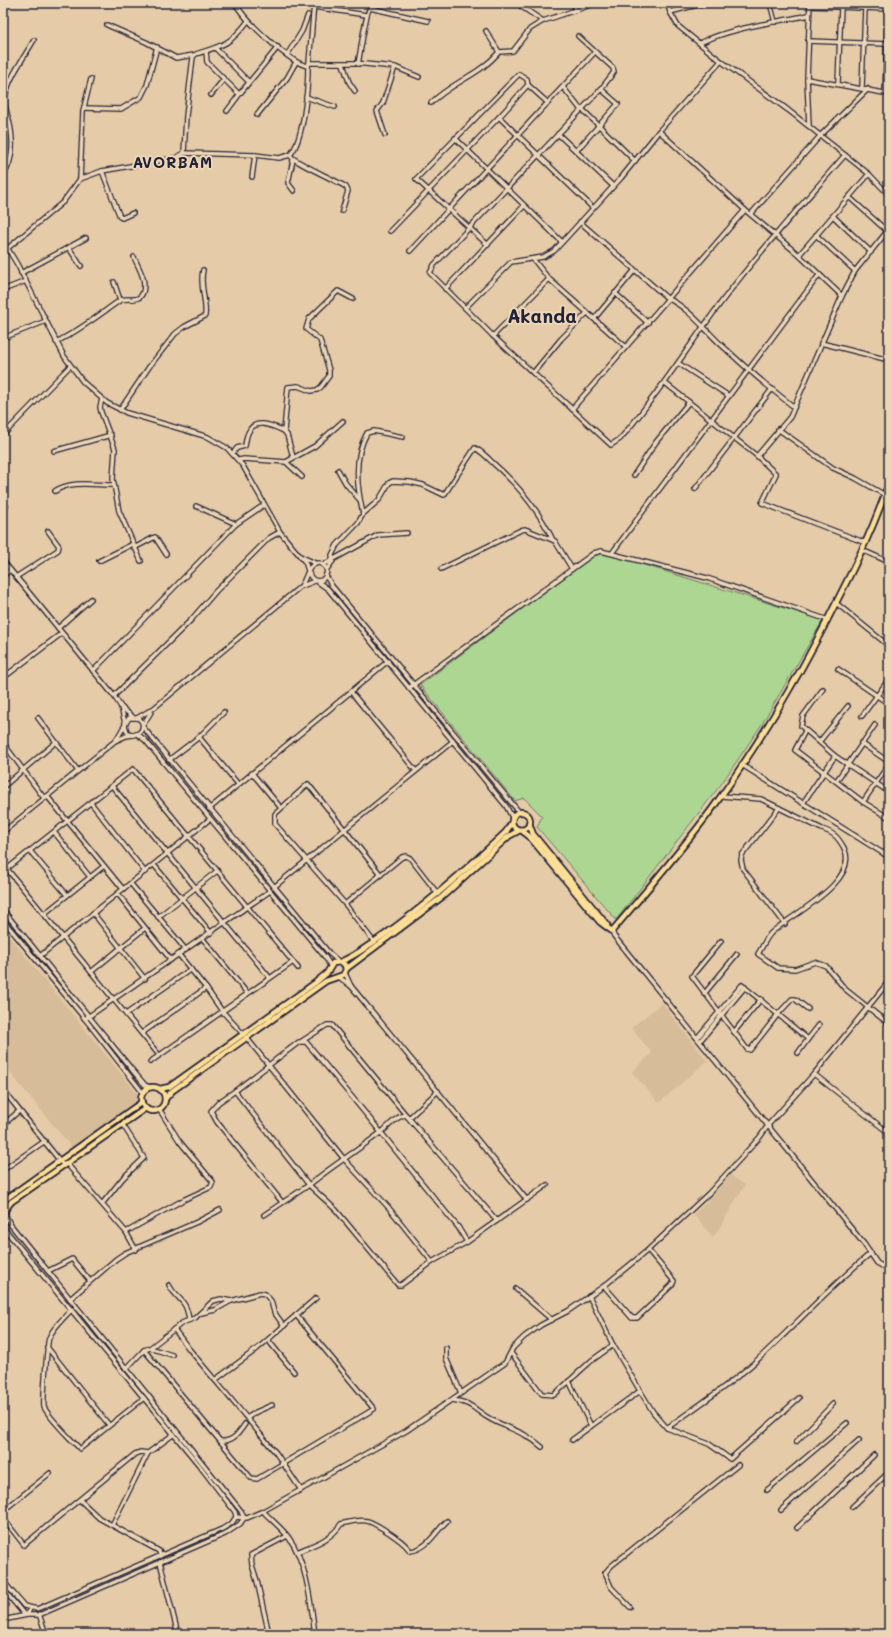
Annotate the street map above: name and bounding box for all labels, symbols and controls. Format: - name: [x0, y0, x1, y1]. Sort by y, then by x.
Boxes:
- district label: AVORBAM: [133, 152, 213, 172]
- district label: Akanda: [507, 303, 577, 328]

